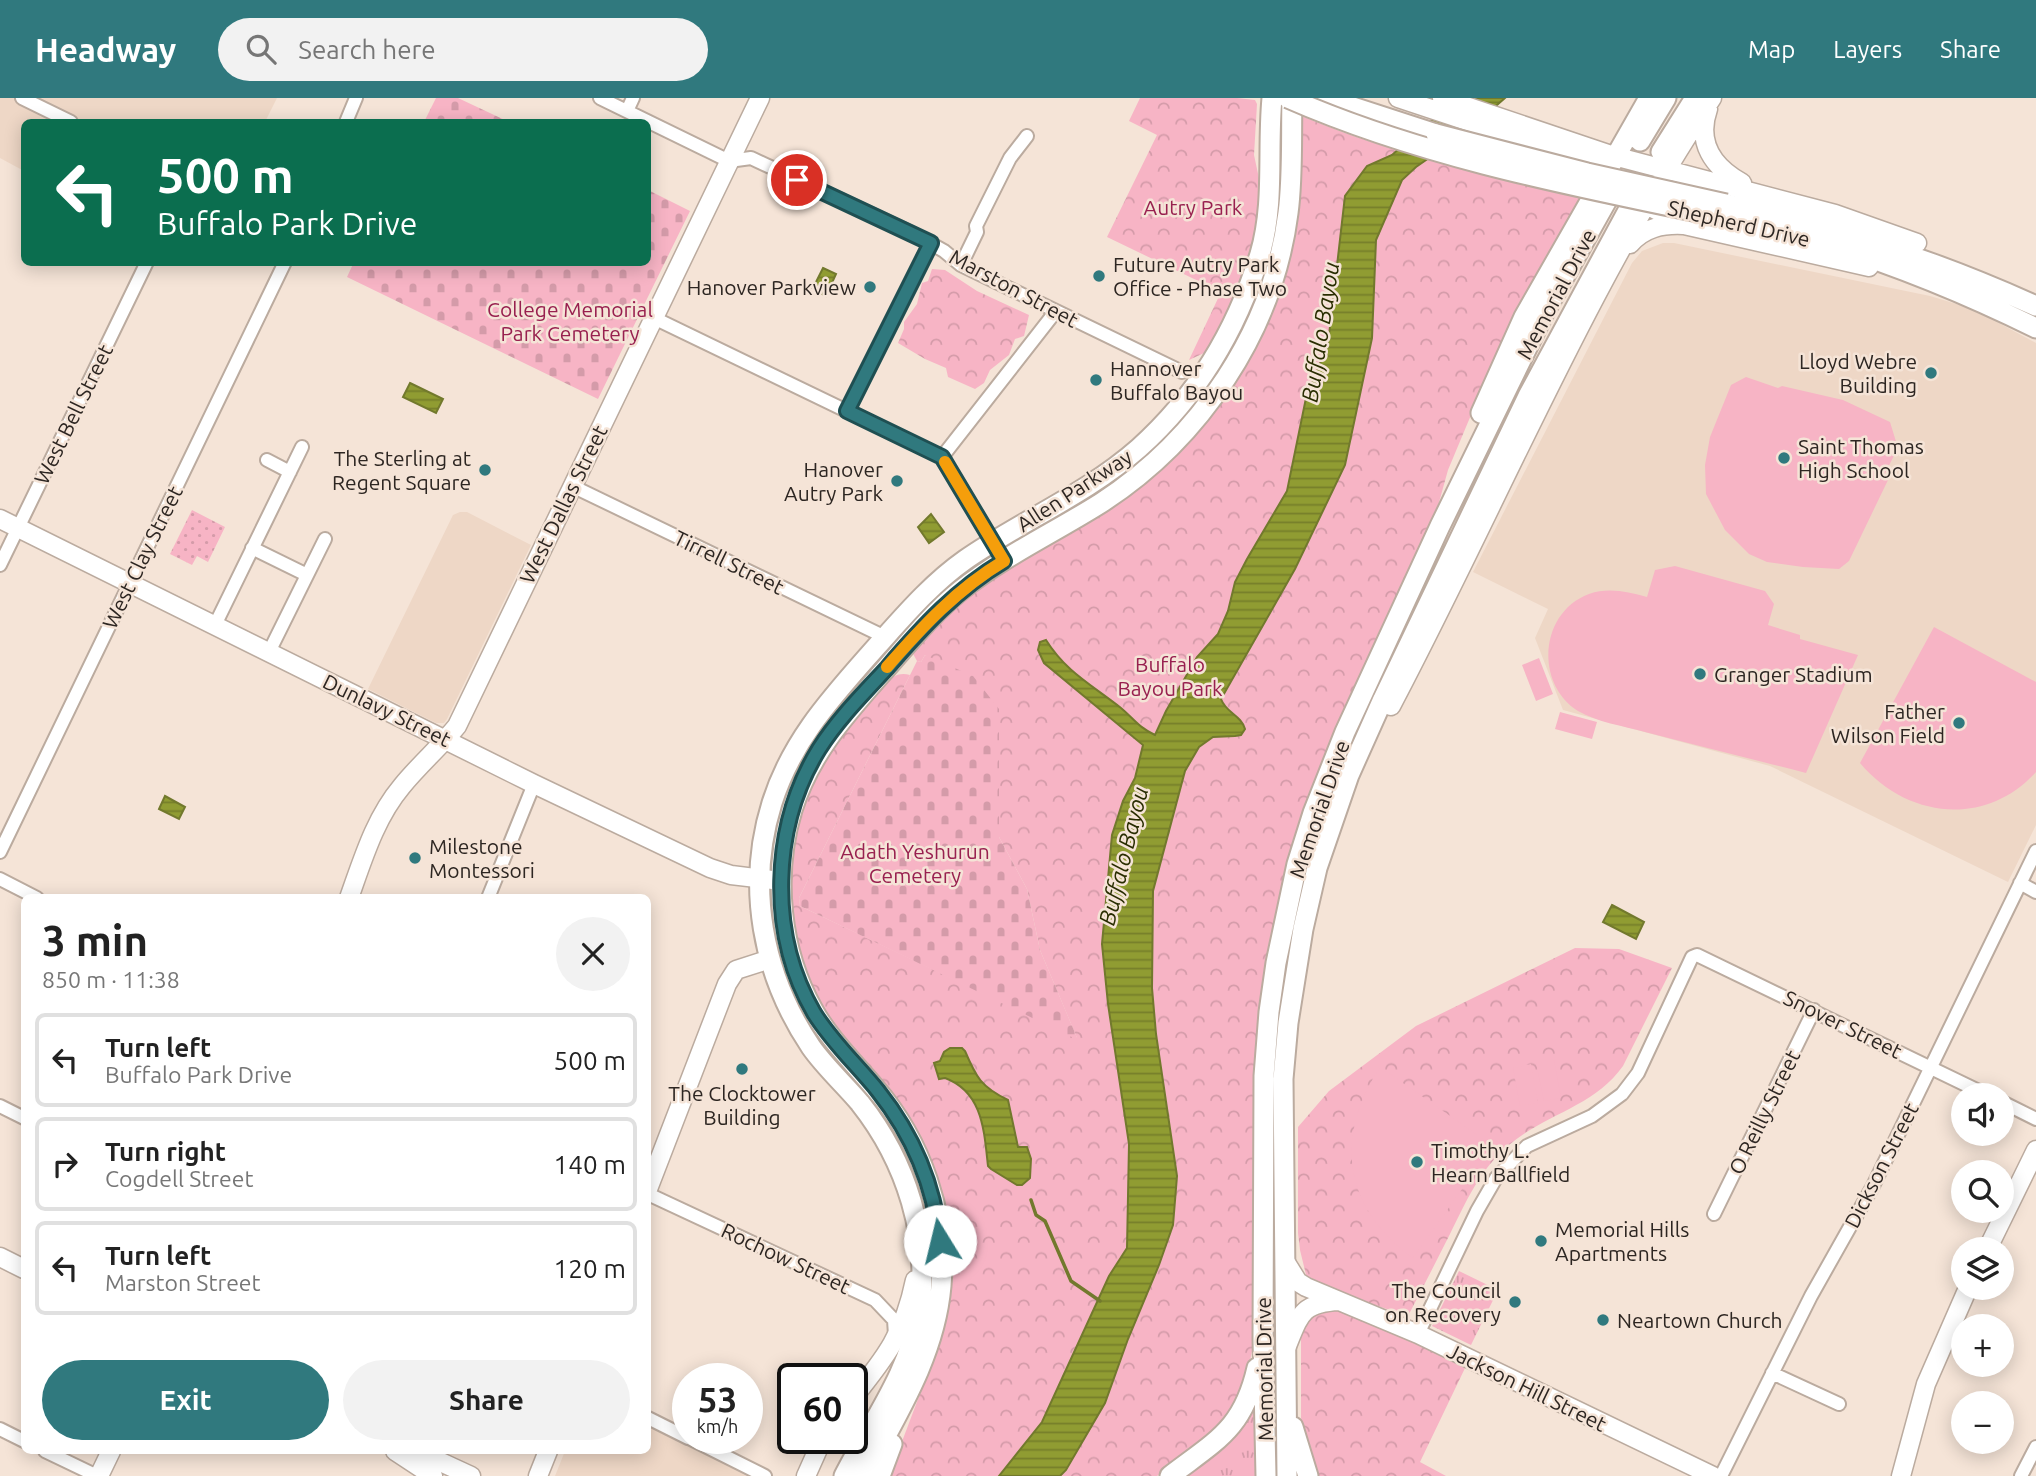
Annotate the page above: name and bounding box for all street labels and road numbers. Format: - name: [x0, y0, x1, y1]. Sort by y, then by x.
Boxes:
- street label: Shepherd Drive: [1666, 195, 1812, 251]
- street label: Memorial Drive: [1512, 225, 1600, 363]
- street label: Marston Street: [946, 244, 1082, 332]
- street label: West Bell Street: [29, 340, 117, 488]
- street label: West Dallas Street: [514, 421, 612, 587]
- street label: Allen Parkway: [1012, 444, 1136, 536]
- street label: West Clay Street: [97, 482, 187, 632]
- street label: Tirrell Street: [670, 525, 788, 599]
- street label: Dunlavy Street: [319, 669, 455, 751]
- street label: Memorial Drive: [1284, 737, 1354, 881]
- street label: Snover Street: [1780, 985, 1906, 1063]
- street label: O Reilly Street: [1724, 1046, 1804, 1178]
- street label: Dickson Street: [1839, 1098, 1923, 1232]
- street label: Rochow Street: [718, 1218, 854, 1298]
- street label: Memorial Drive: [1251, 1297, 1277, 1441]
- street label: Jackson Hill Street: [1444, 1338, 1610, 1436]

